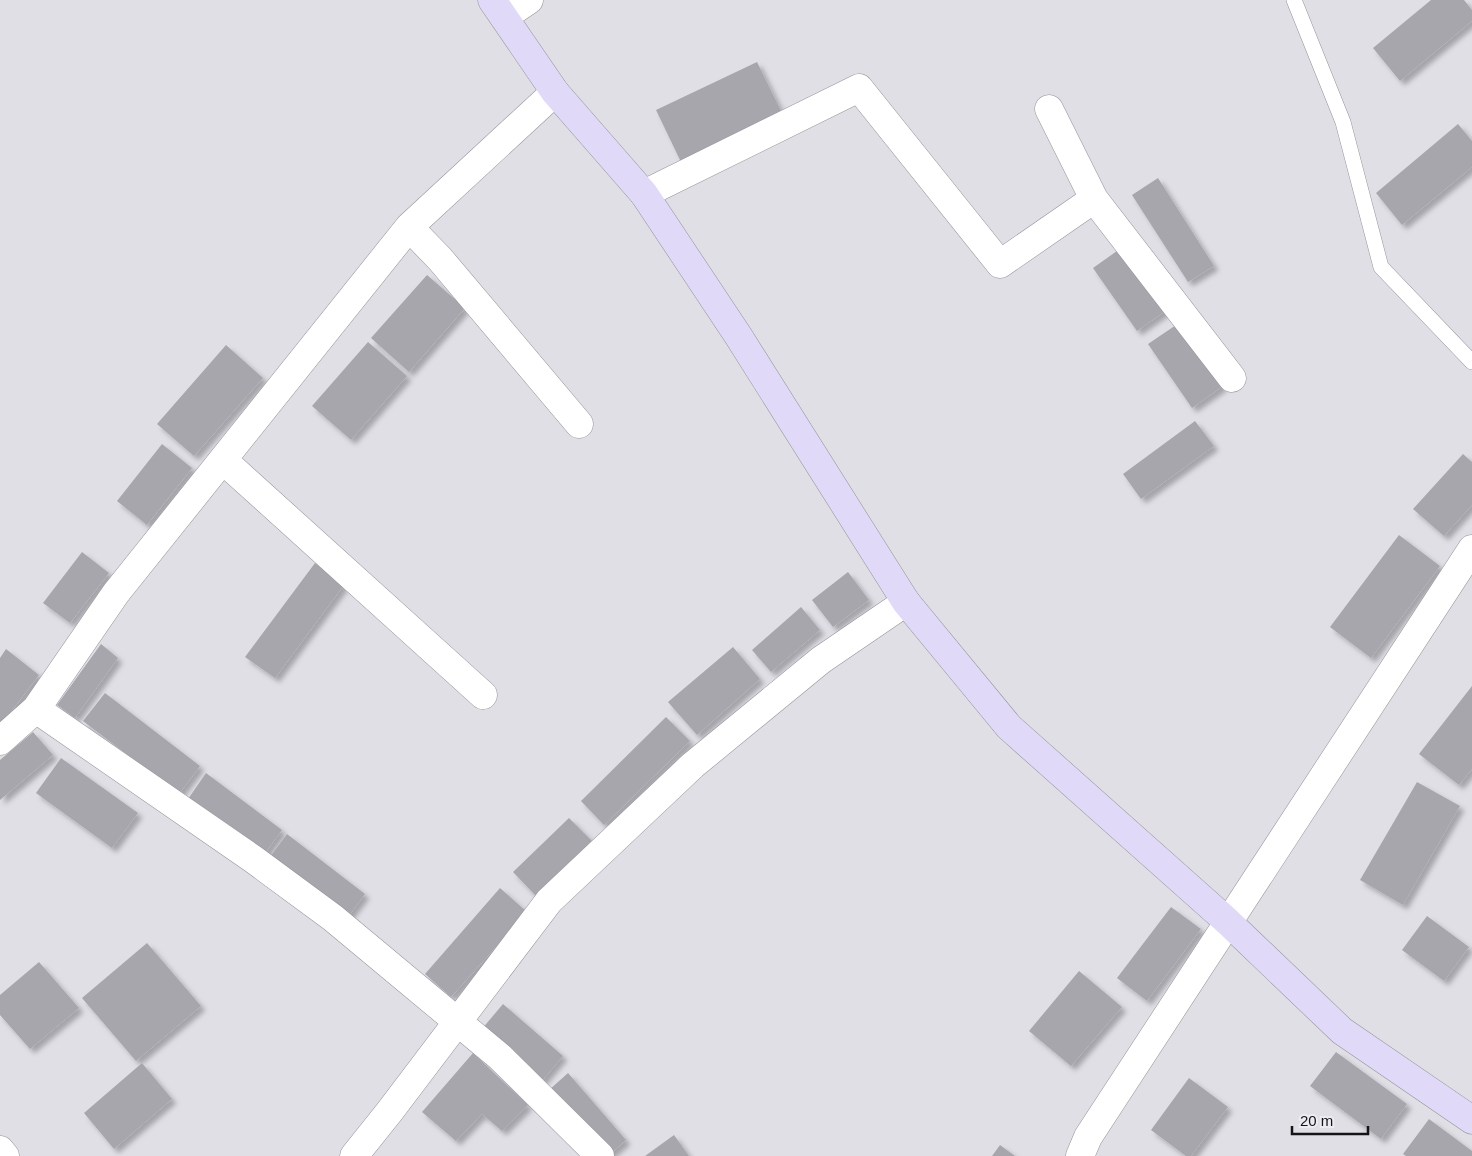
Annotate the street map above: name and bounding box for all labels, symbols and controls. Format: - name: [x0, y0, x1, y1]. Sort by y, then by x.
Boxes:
- scale bar: [1292, 1104, 1368, 1136]
- text: 20 m: [1300, 1112, 1333, 1129]

